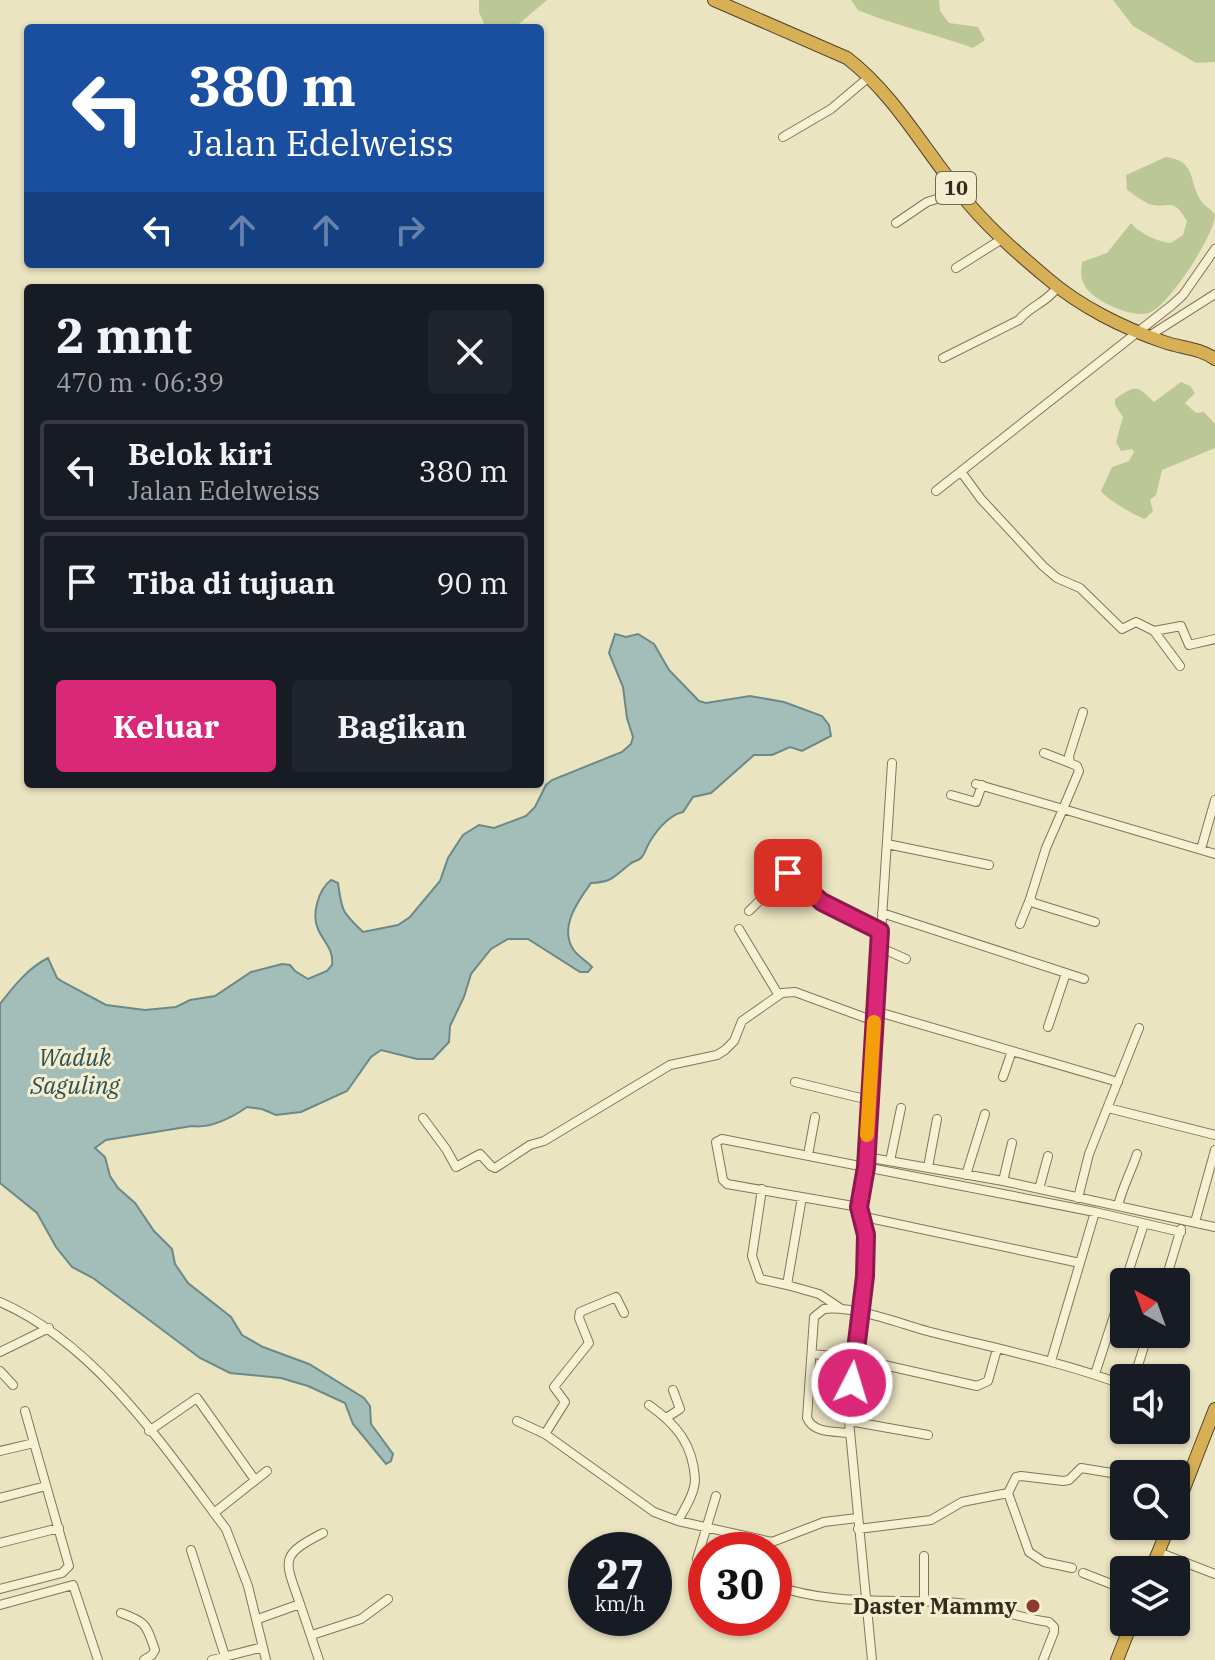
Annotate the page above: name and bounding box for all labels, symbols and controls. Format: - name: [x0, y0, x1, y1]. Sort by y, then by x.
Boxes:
- text: 380 m: [188, 49, 356, 121]
- icon: left: [56, 56, 160, 160]
- text: Jalan Edelweiss: [188, 119, 454, 166]
- road number: 10: [936, 172, 976, 204]
- icon: left: [136, 208, 180, 252]
- icon: ahead: [220, 208, 264, 252]
- icon: ahead: [304, 208, 348, 252]
- icon: right: [388, 208, 432, 252]
- text: 2 mnt: [56, 304, 192, 366]
- button: close: [428, 310, 512, 394]
- text: 470 m · 06:39: [56, 365, 224, 399]
- text: Belok kiri: [128, 434, 273, 473]
- icon: left: [60, 448, 104, 492]
- text: 380 m: [418, 451, 508, 490]
- text: Jalan Edelweiss: [128, 473, 320, 507]
- icon: arrive: [60, 560, 104, 604]
- text: Tiba di tujuan: [128, 563, 335, 602]
- text: 90 m: [436, 563, 508, 602]
- button: Keluar: [56, 680, 276, 772]
- button: Bagikan: [292, 680, 512, 772]
- pin: [754, 839, 822, 907]
- icon: arrive: [766, 851, 810, 895]
- water label: Waduk Saguling: [29, 1041, 121, 1101]
- north arrow: [1110, 1268, 1190, 1348]
- map controls: [1110, 1268, 1190, 1636]
- position arrow: [810, 1341, 894, 1425]
- button: sound: [1110, 1364, 1190, 1444]
- button: search: [1110, 1460, 1190, 1540]
- speed limit sign: 30: [688, 1532, 792, 1636]
- text: 27: [596, 1548, 644, 1600]
- button: layers: [1110, 1556, 1190, 1636]
- text: km/h: [595, 1590, 645, 1617]
- place label: Daster Mammy: [853, 1591, 1017, 1620]
- marker: Daster Mammy: [1024, 1597, 1042, 1615]

